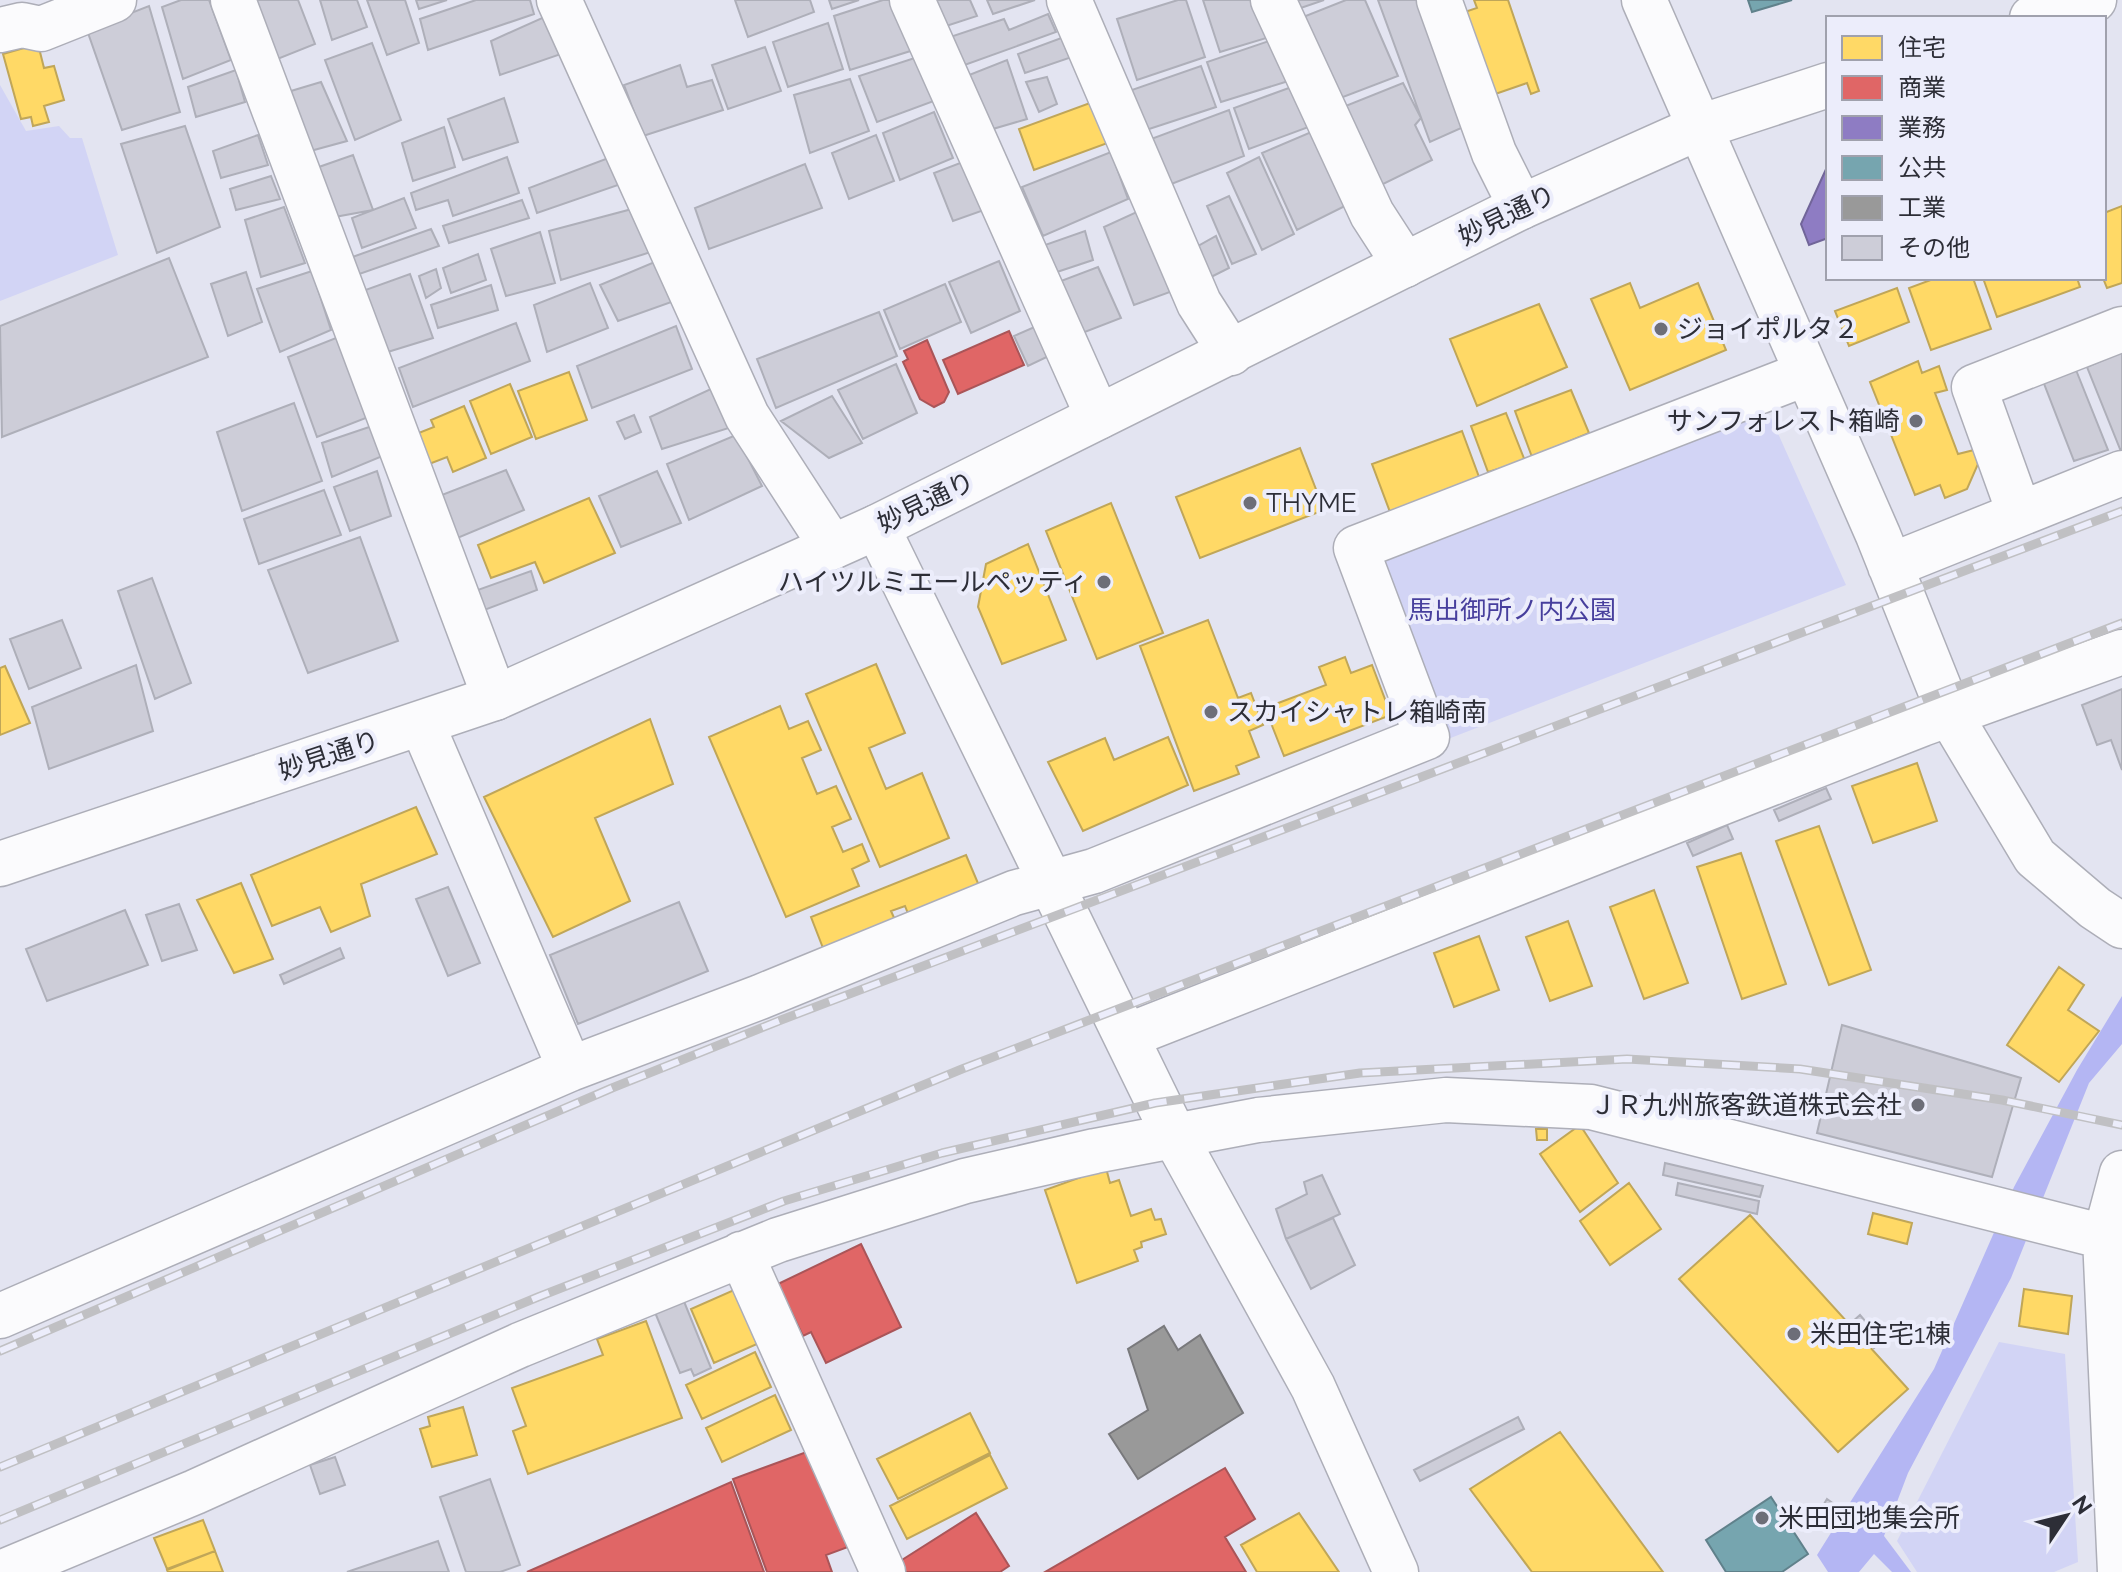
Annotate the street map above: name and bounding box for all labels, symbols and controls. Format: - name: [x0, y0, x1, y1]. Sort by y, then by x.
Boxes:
- legend: [1826, 16, 2106, 280]
- text: 住宅: [1898, 33, 1946, 62]
- text: 商業: [1898, 73, 1946, 102]
- text: 業務: [1898, 113, 1946, 142]
- text: 公共: [1898, 153, 1946, 182]
- street label: 妙見通り: [1454, 179, 1560, 251]
- text: 工業: [1898, 193, 1946, 222]
- text: その他: [1898, 233, 1970, 262]
- place label: ジョイポルタ２: [1677, 314, 1859, 344]
- marker: ジョイポルタ２: [1652, 320, 1670, 338]
- place label: サンフォレスト箱崎: [1667, 406, 1900, 436]
- marker: サンフォレスト箱崎: [1907, 412, 1925, 430]
- street label: 妙見通り: [873, 466, 979, 538]
- place label: THYME: [1266, 488, 1357, 518]
- marker: THYME: [1241, 494, 1259, 512]
- place label: ハイツルミエールペッティ: [778, 567, 1088, 597]
- marker: ハイツルミエールペッティ: [1095, 573, 1113, 591]
- park label: 馬出御所ノ内公園: [1408, 595, 1616, 625]
- place label: スカイシャトレ箱崎南: [1227, 697, 1487, 727]
- marker: スカイシャトレ箱崎南: [1202, 703, 1220, 721]
- street label: 妙見通り: [275, 725, 383, 785]
- place label: ＪＲ九州旅客鉄道株式会社: [1590, 1090, 1902, 1120]
- marker: ＪＲ九州旅客鉄道株式会社: [1909, 1096, 1927, 1114]
- place label: 米田住宅1棟: [1810, 1319, 1951, 1349]
- marker: 米田住宅1棟: [1785, 1325, 1803, 1343]
- north arrow: [2026, 1476, 2106, 1556]
- text: N: [2067, 1490, 2098, 1519]
- place label: 米田団地集会所: [1778, 1503, 1960, 1533]
- marker: 米田団地集会所: [1753, 1509, 1771, 1527]

